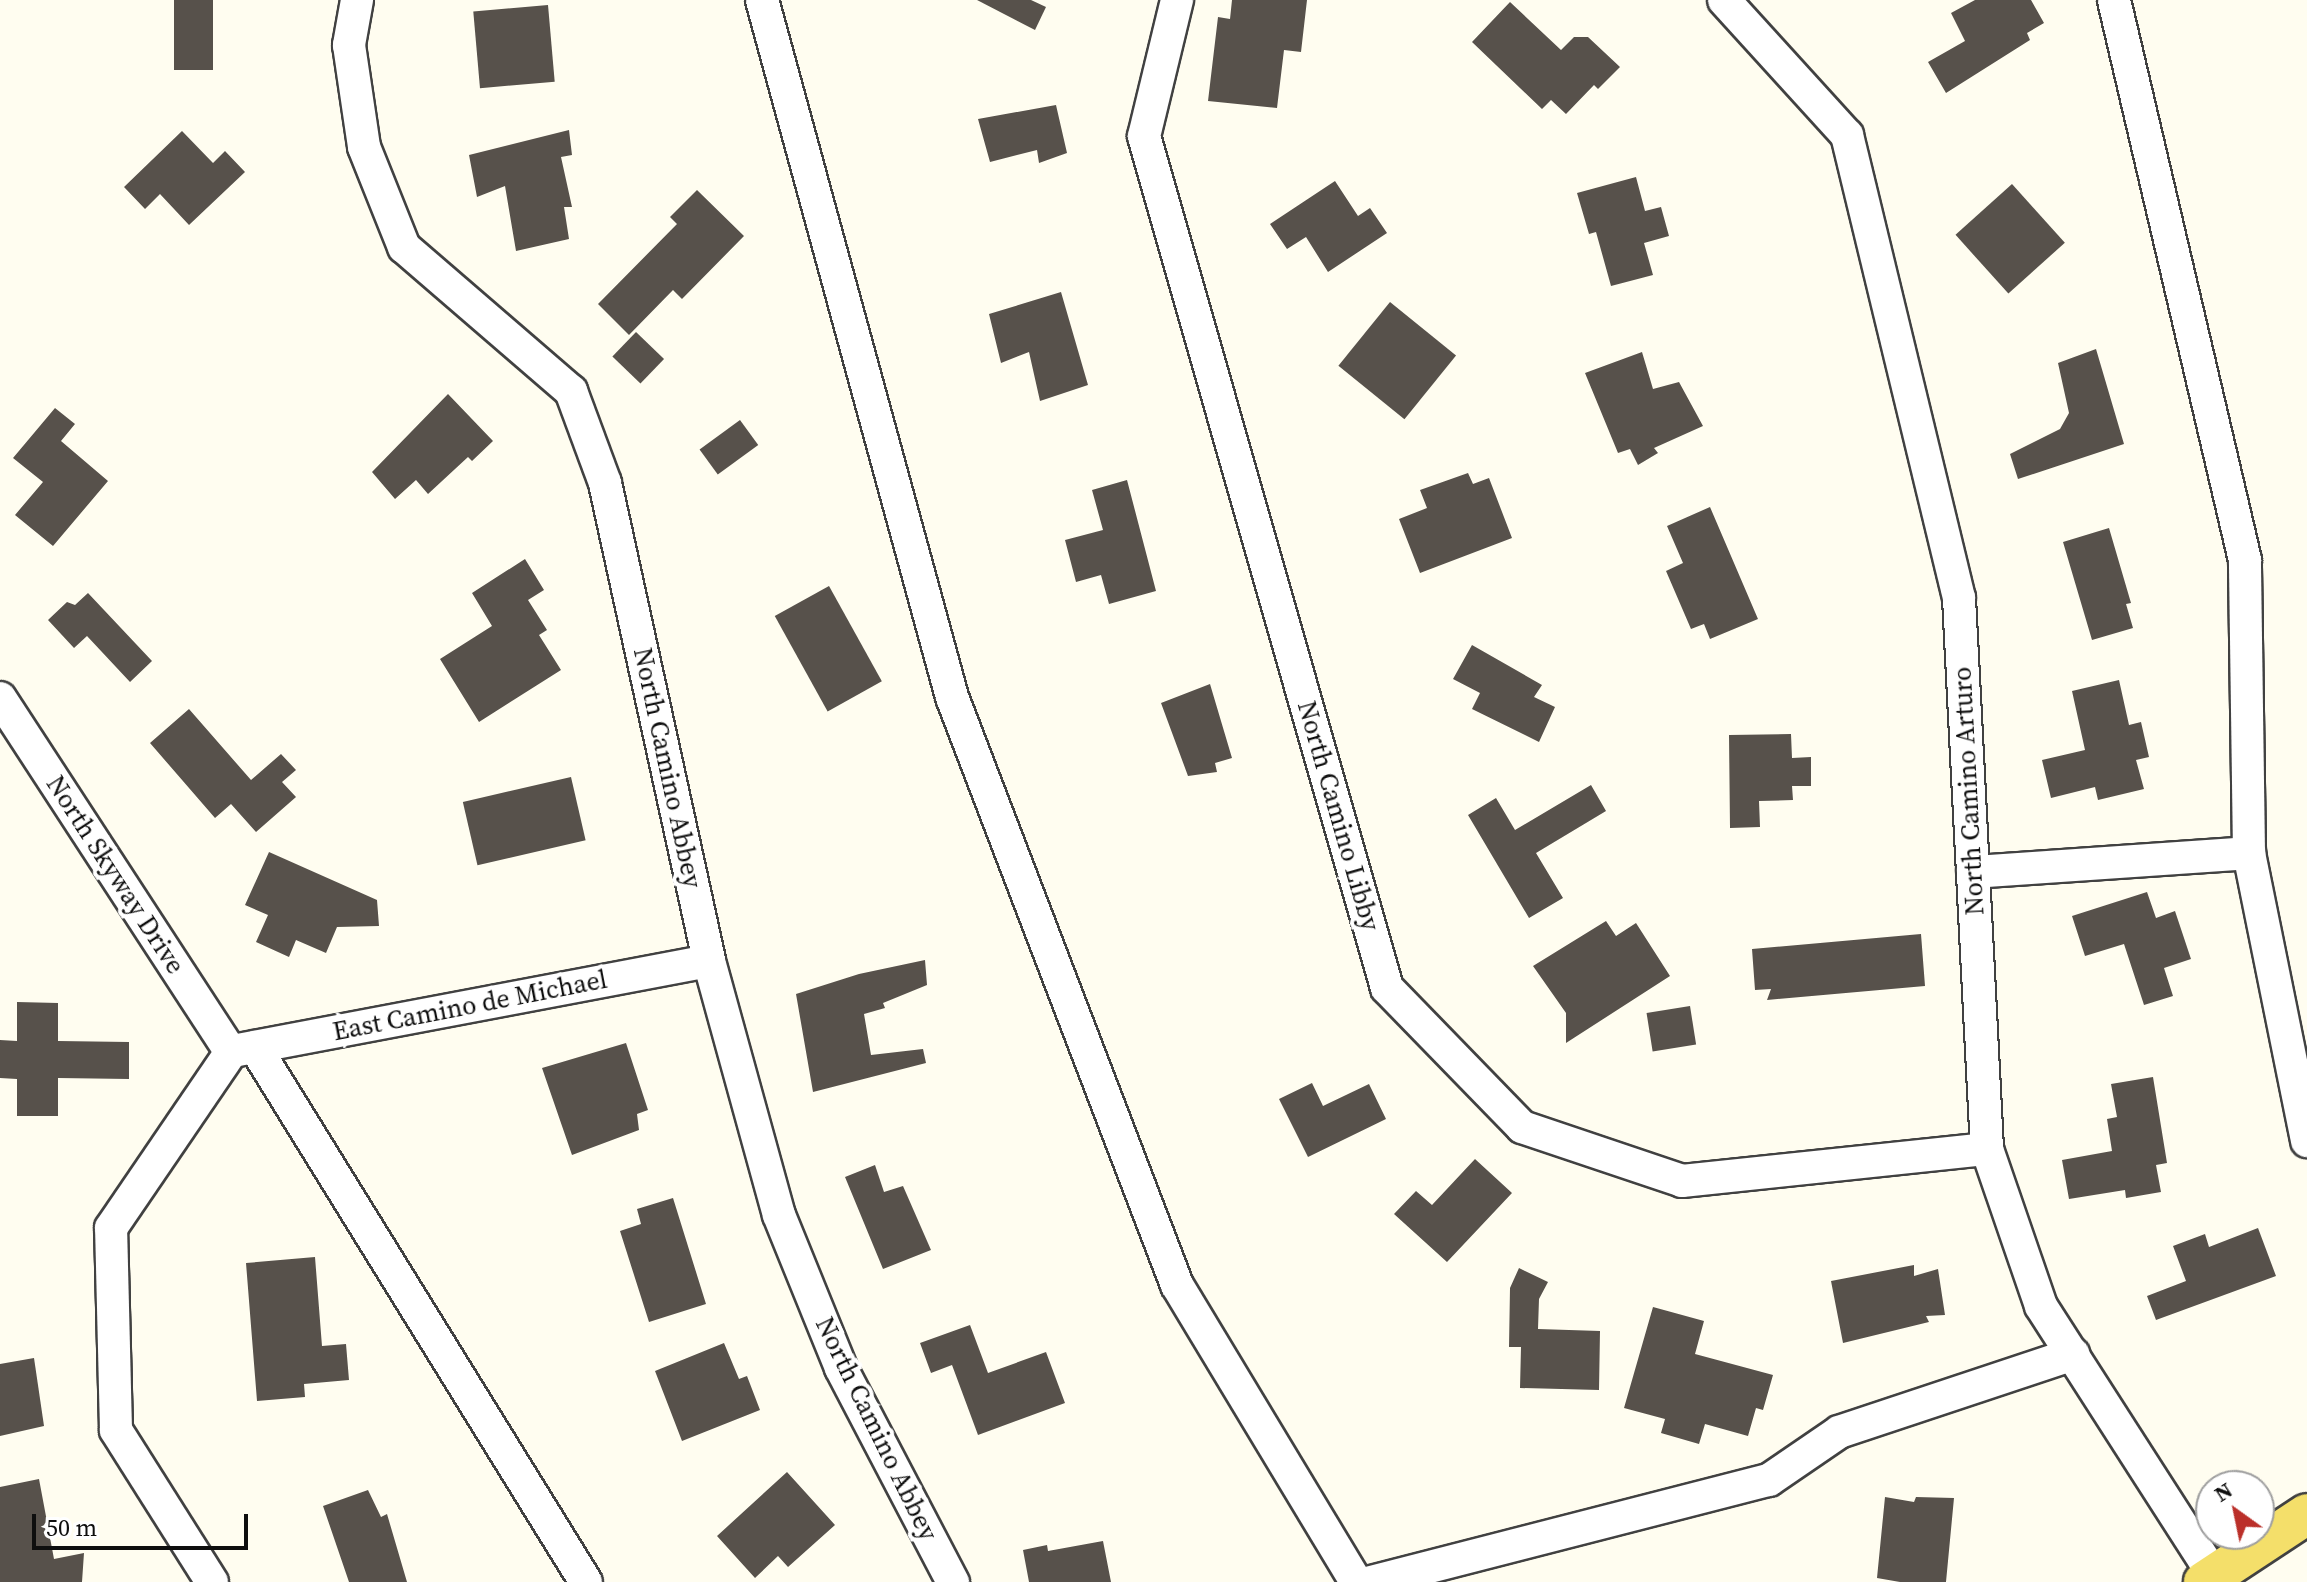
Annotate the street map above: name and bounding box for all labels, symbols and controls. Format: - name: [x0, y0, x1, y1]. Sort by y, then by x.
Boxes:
- street label: North Camino Abbey: [626, 645, 708, 891]
- street label: North Camino Arturo: [1947, 666, 1991, 916]
- street label: North Camino Libby: [1290, 698, 1386, 934]
- street label: North Skyway Drive: [39, 770, 191, 980]
- street label: East Camino de Michael: [330, 964, 610, 1048]
- street label: North Camino Abbey: [808, 1312, 944, 1546]
- north arrow: [2195, 1470, 2275, 1550]
- text: N: [2208, 1475, 2238, 1508]
- scale bar: [36, 1498, 252, 1548]
- text: 50 m: [46, 1511, 97, 1544]

